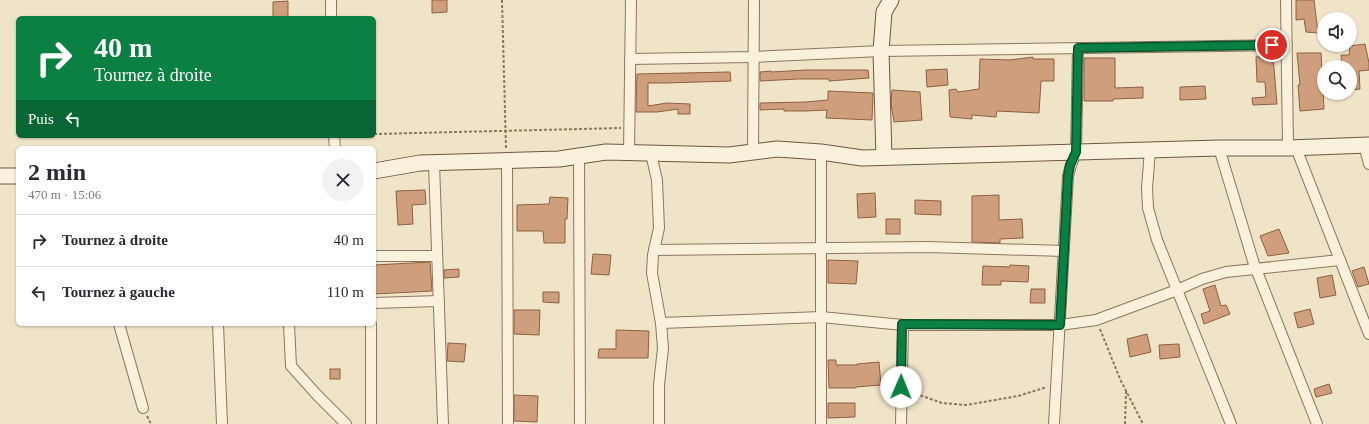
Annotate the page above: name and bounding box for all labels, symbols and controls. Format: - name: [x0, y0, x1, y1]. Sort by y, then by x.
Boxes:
- map controls: [1317, 12, 1357, 100]
- button: sound: [1317, 12, 1357, 52]
- pin: [1255, 28, 1289, 62]
- icon: right: [28, 32, 80, 84]
- text: 40 m: [94, 32, 152, 63]
- icon: arrive: [1261, 34, 1283, 56]
- button: search: [1317, 60, 1357, 100]
- text: Tournez à droite: [94, 65, 212, 85]
- icon: left: [62, 108, 84, 130]
- text: Puis: [28, 111, 54, 127]
- text: 2 min: [28, 159, 86, 185]
- button: close: [322, 159, 364, 201]
- text: 470 m · 15:06: [28, 187, 101, 202]
- icon: right: [28, 230, 50, 252]
- text: Tournez à droite: [62, 232, 168, 248]
- text: 40 m: [334, 232, 364, 248]
- icon: left: [28, 282, 50, 304]
- text: Tournez à gauche: [62, 284, 175, 300]
- text: 110 m: [327, 284, 364, 300]
- position arrow: [880, 366, 922, 408]

